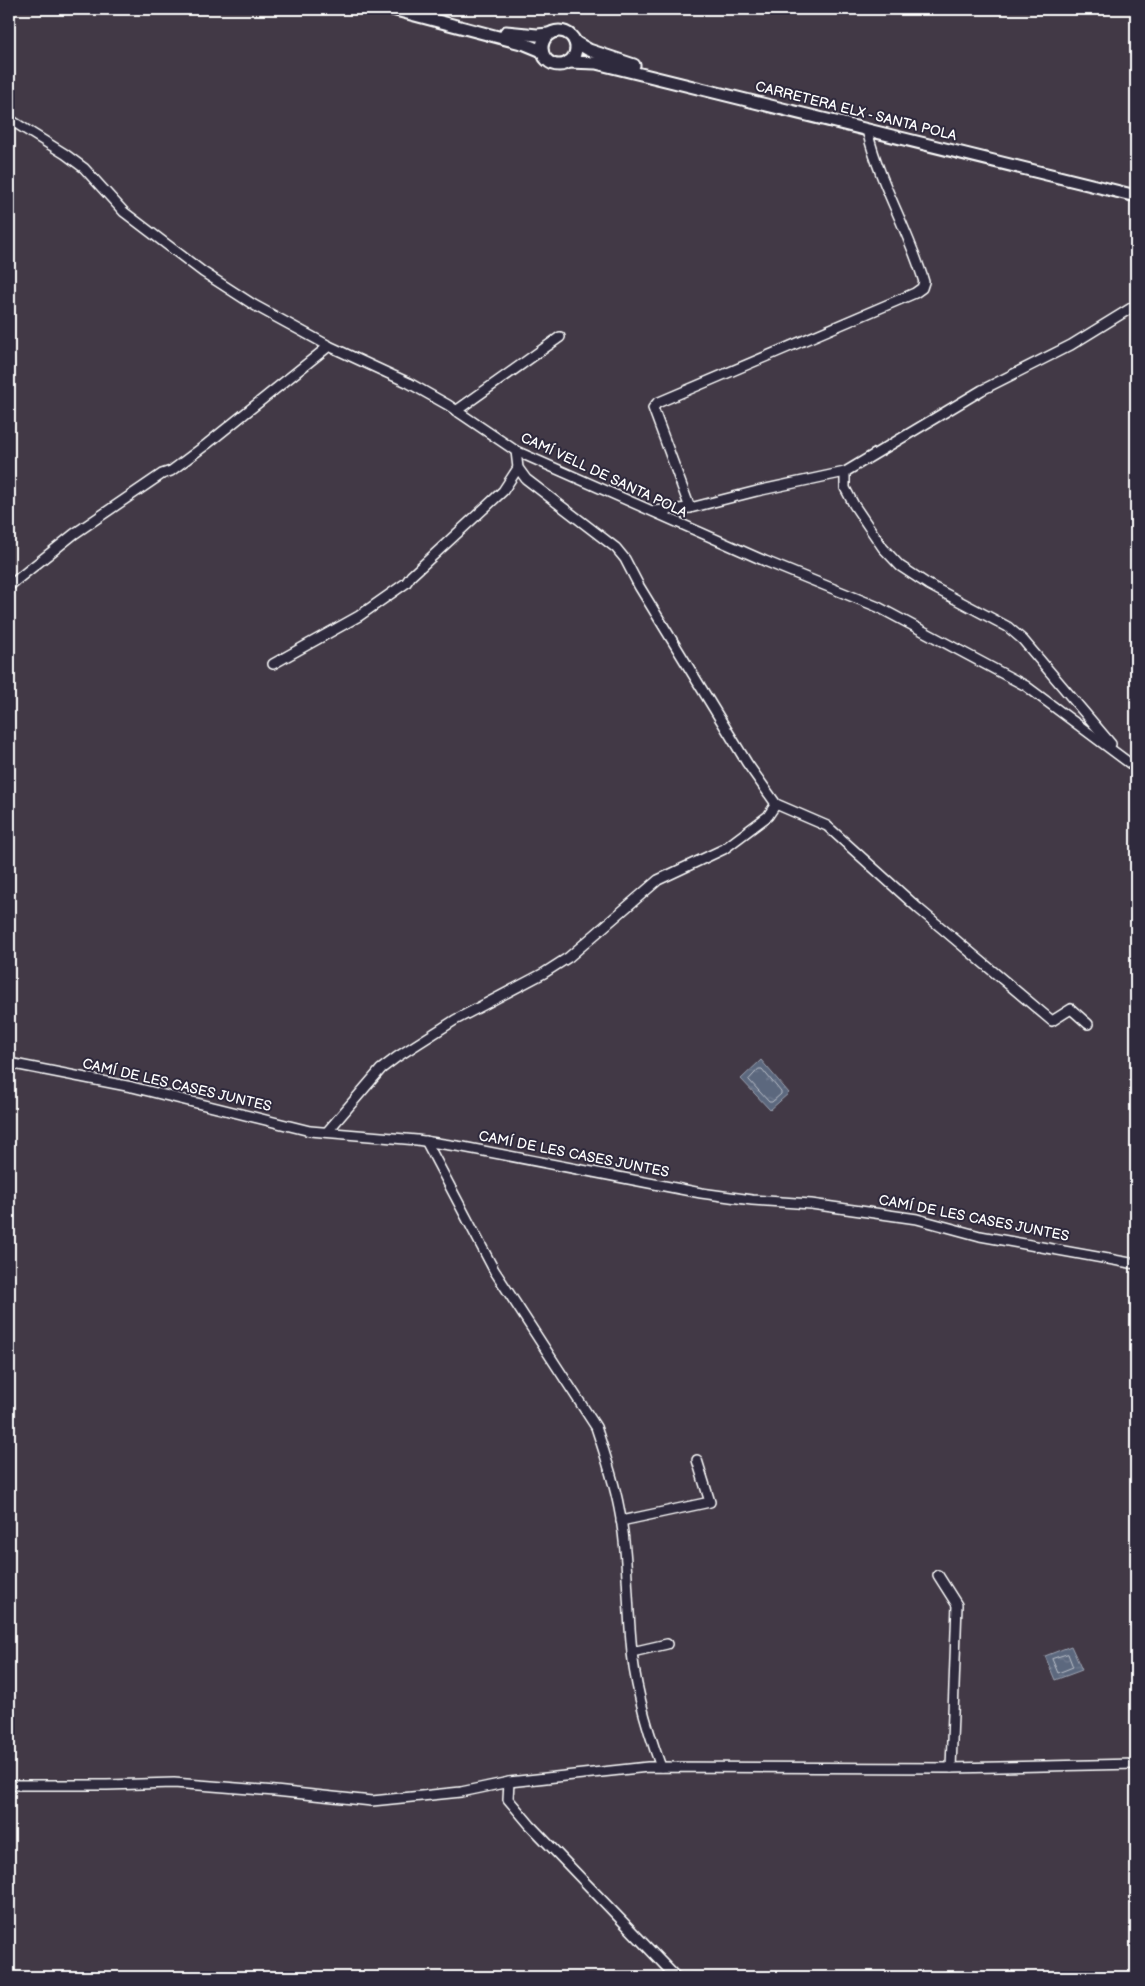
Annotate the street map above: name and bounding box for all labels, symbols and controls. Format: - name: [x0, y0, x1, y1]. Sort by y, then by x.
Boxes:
- street label: CARRETERA ELX - SANTA POLA: [754, 78, 959, 144]
- street label: CAMÍ VELL DE SANTA POLA: [518, 428, 691, 521]
- street label: CAMÍ DE LES CASES JUNTES: [81, 1054, 273, 1115]
- street label: CAMÍ DE LES CASES JUNTES: [477, 1126, 671, 1181]
- street label: CAMÍ DE LES CASES JUNTES: [877, 1190, 1071, 1245]

